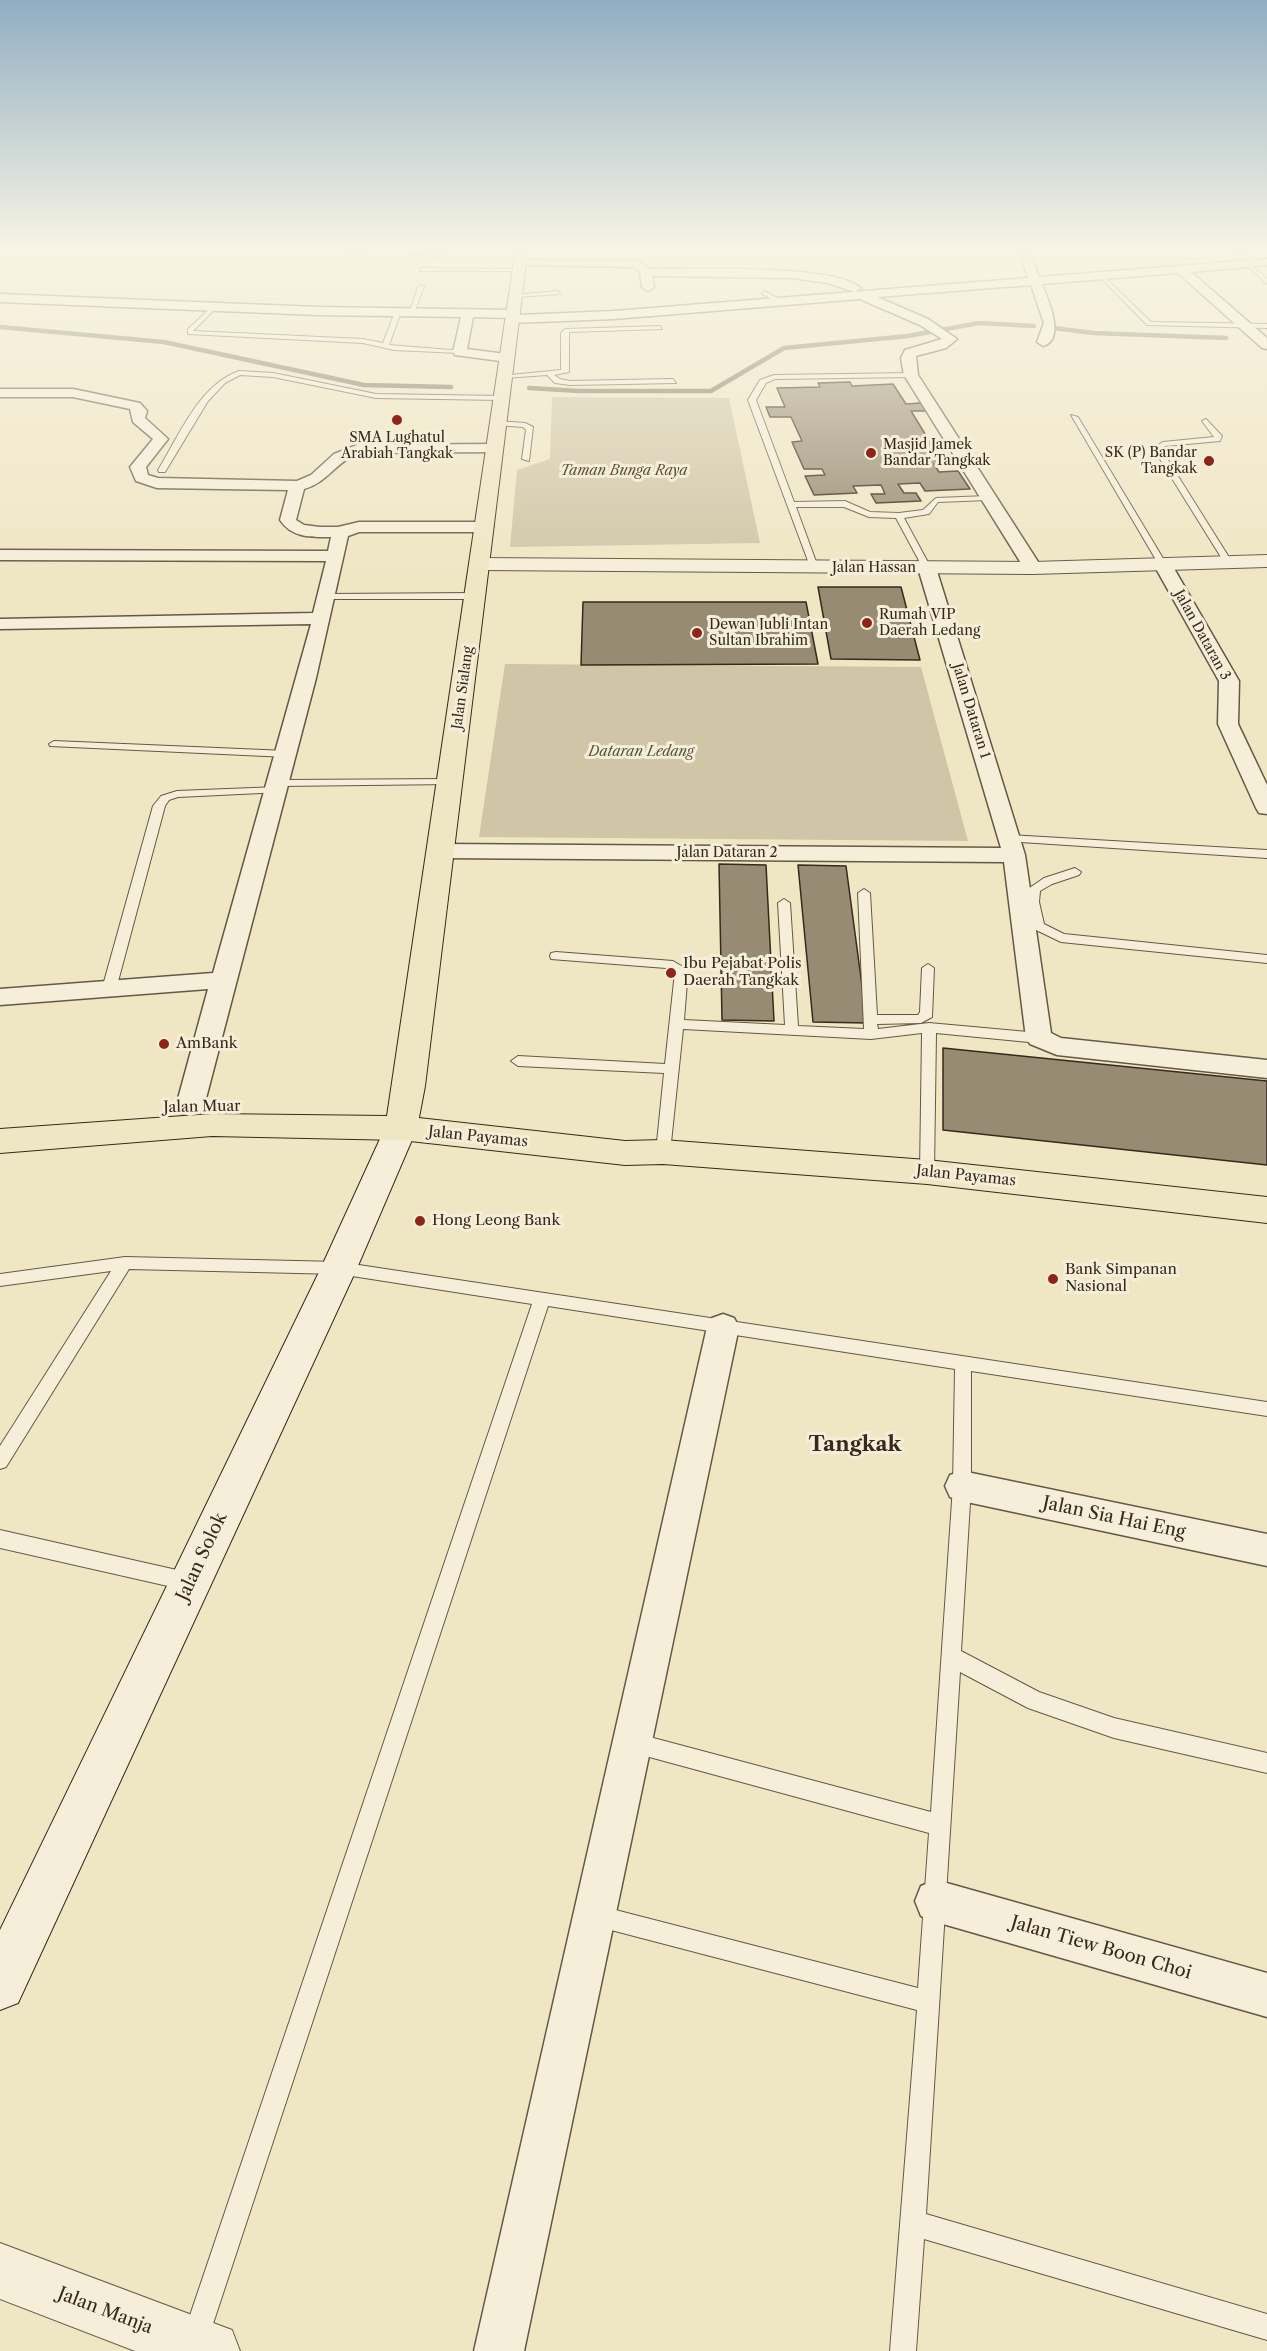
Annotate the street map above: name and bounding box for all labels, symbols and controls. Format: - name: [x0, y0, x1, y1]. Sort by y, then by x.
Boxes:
- marker: SMA Lughatul Arabiah Tangkak: [390, 413, 404, 427]
- place label: SMA Lughatul Arabiah Tangkak: [341, 430, 453, 462]
- place label: Masjid Jamek Bandar Tangkak: [883, 437, 990, 470]
- place label: SK (P) Bandar Tangkak: [1105, 445, 1197, 478]
- marker: Masjid Jamek Bandar Tangkak: [864, 446, 878, 460]
- marker: SK (P) Bandar Tangkak: [1202, 454, 1216, 468]
- park label: Taman Bunga Raya: [560, 463, 688, 479]
- street label: Jalan Hassan: [832, 560, 916, 576]
- street label: Jalan Dataran 3: [1170, 587, 1234, 683]
- place label: Rumah VIP Daerah Ledang: [879, 607, 980, 640]
- marker: Rumah VIP Daerah Ledang: [860, 616, 874, 630]
- place label: Dewan Jubli Intan Sultan Ibrahim: [709, 617, 828, 650]
- marker: Dewan Jubli Intan Sultan Ibrahim: [690, 626, 704, 640]
- street label: Jalan Sialang: [449, 645, 477, 731]
- street label: Jalan Dataran 1: [949, 661, 993, 761]
- park label: Dataran Ledang: [588, 744, 694, 760]
- street label: Jalan Dataran 2: [676, 845, 778, 861]
- place label: Ibu Pejabat Polis Daerah Tangkak: [683, 955, 802, 990]
- marker: Ibu Pejabat Polis Daerah Tangkak: [664, 966, 678, 980]
- place label: AmBank: [176, 1035, 238, 1053]
- marker: AmBank: [157, 1037, 171, 1051]
- street label: Jalan Muar: [163, 1097, 241, 1117]
- street label: Jalan Payamas: [427, 1123, 529, 1151]
- street label: Jalan Payamas: [915, 1162, 1017, 1190]
- place label: Hong Leong Bank: [432, 1212, 560, 1230]
- marker: Hong Leong Bank: [413, 1214, 427, 1228]
- place label: Bank Simpanan Nasional: [1065, 1261, 1177, 1296]
- marker: Bank Simpanan Nasional: [1046, 1272, 1060, 1286]
- district label: Tangkak: [809, 1432, 901, 1458]
- street label: Jalan Sia Hai Eng: [1041, 1492, 1187, 1544]
- street label: Jalan Solok: [172, 1509, 232, 1605]
- street label: Jalan Tiew Boon Choi: [1008, 1912, 1194, 1984]
- street label: Jalan Manja: [54, 2283, 156, 2339]

